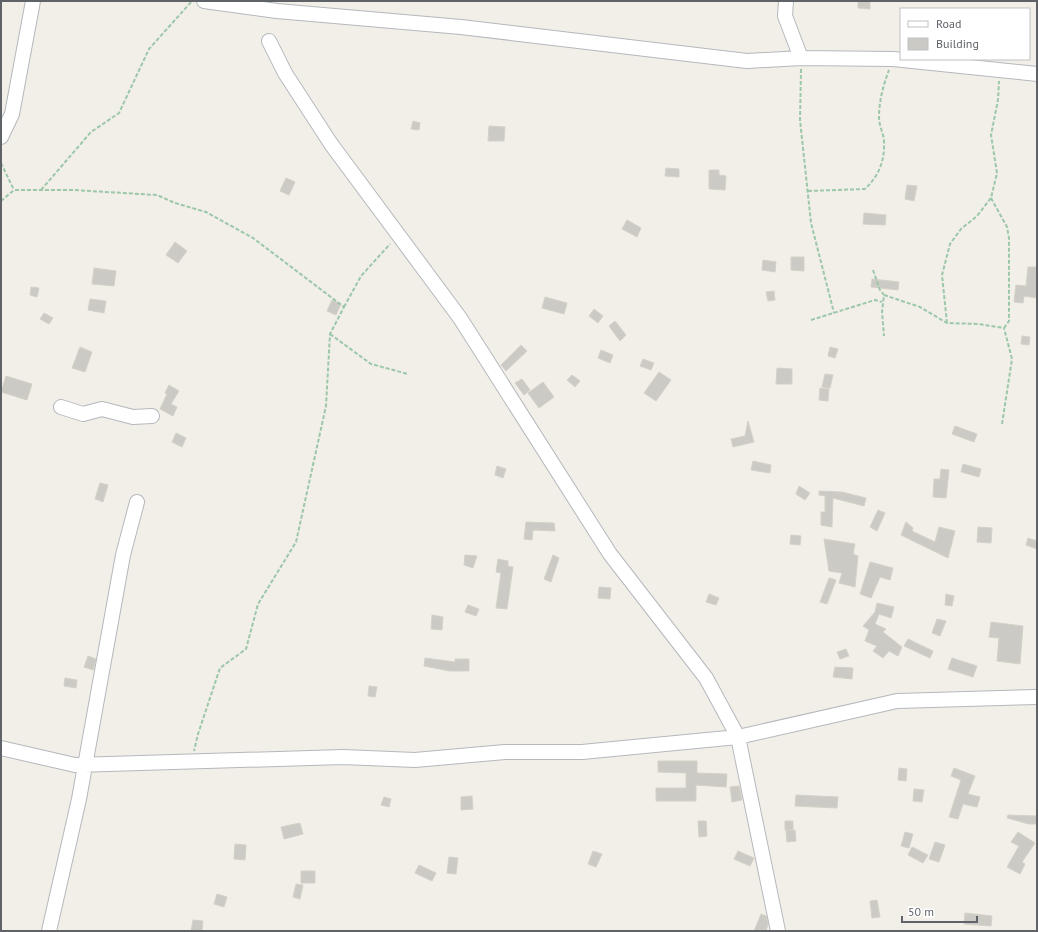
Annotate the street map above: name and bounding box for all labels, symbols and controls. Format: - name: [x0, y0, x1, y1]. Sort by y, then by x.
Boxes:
- legend: [900, 8, 1030, 60]
- text: Road: [936, 16, 961, 31]
- text: Building: [936, 36, 979, 51]
- scale bar: [902, 898, 977, 924]
- text: 50 m: [908, 904, 934, 919]

